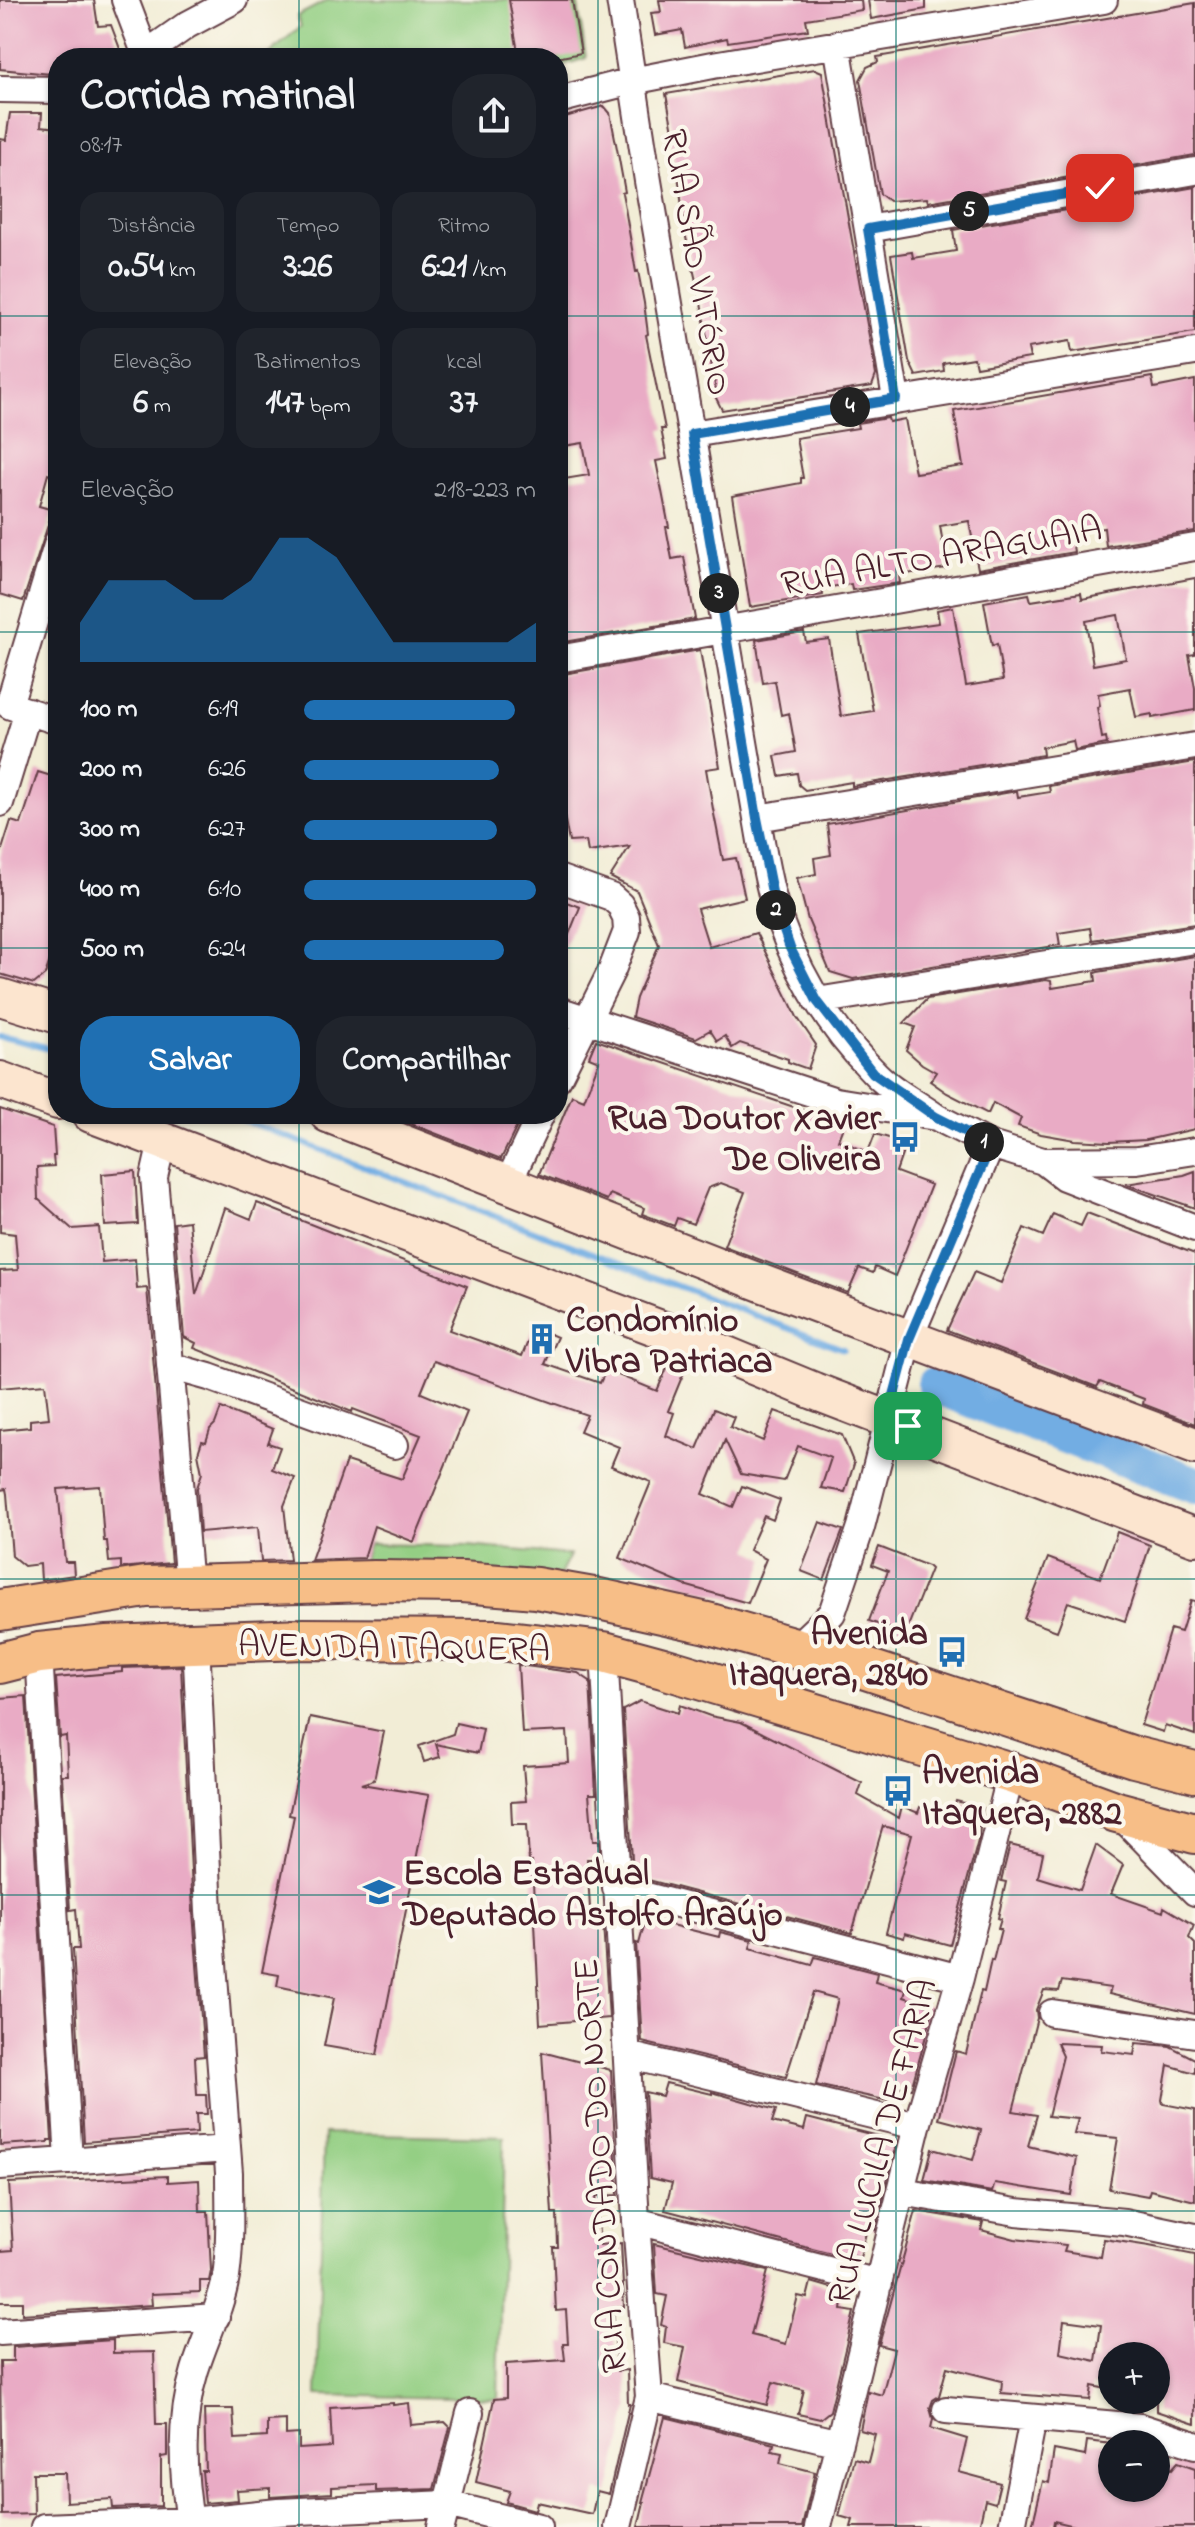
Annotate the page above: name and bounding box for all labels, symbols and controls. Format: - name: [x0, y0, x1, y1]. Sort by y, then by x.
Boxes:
- text: Corrida matinal: [80, 65, 355, 129]
- button: share: [452, 74, 536, 158]
- street label: RUA SÃO VITÓRIO: [645, 126, 744, 400]
- text: 08:17: [80, 127, 122, 165]
- pin: [1066, 154, 1134, 222]
- icon: check: [1078, 166, 1122, 210]
- pin: 5: [949, 191, 989, 231]
- text: 5: [963, 195, 975, 227]
- text: Distância: [108, 211, 196, 243]
- text: Tempo: [277, 211, 339, 243]
- text: Ritmo: [438, 211, 490, 243]
- text: 0.54: [108, 243, 163, 293]
- text: 3:26: [284, 243, 332, 293]
- text: 6:21: [422, 243, 467, 293]
- text: km: [163, 255, 196, 287]
- text: /km: [467, 255, 506, 287]
- text: Elevação: [112, 347, 192, 379]
- text: Batimentos: [255, 347, 361, 379]
- text: kcal: [447, 347, 481, 379]
- text: 6: [133, 379, 148, 429]
- text: 147: [266, 379, 304, 429]
- text: 37: [450, 379, 478, 429]
- pin: 4: [830, 387, 870, 427]
- text: m: [148, 391, 171, 423]
- text: bpm: [304, 391, 350, 423]
- text: 4: [845, 391, 855, 423]
- text: Elevação: [80, 472, 174, 510]
- text: 218–223 m: [434, 472, 536, 510]
- street label: RUA ALTO ARAGUAIA: [777, 504, 1106, 613]
- pin: 3: [699, 573, 739, 613]
- text: 3: [714, 577, 724, 609]
- text: 100 m: [80, 691, 137, 729]
- text: 6:19: [208, 691, 238, 729]
- text: 200 m: [80, 751, 142, 789]
- text: 6:26: [208, 751, 246, 789]
- text: 300 m: [80, 811, 140, 849]
- text: 6:27: [208, 811, 245, 849]
- text: 400 m: [80, 871, 140, 909]
- text: 6:10: [208, 871, 241, 909]
- pin: 2: [756, 890, 796, 930]
- text: 2: [771, 894, 781, 926]
- text: 500 m: [80, 931, 144, 969]
- text: 6:24: [208, 931, 245, 969]
- button: Salvar: [80, 1016, 300, 1108]
- button: Compartilhar: [316, 1016, 536, 1108]
- place label: Rua Doutor Xavier De Oliveira: [608, 1094, 882, 1188]
- bus stop icon: Rua Doutor Xavier De Oliveira: [888, 1120, 922, 1154]
- pin: 1: [964, 1122, 1004, 1162]
- text: 1: [981, 1126, 988, 1158]
- place label: Condomínio Vibra Patriaca: [565, 1296, 773, 1390]
- building icon: Condomínio Vibra Patriaca: [525, 1322, 559, 1356]
- pin: [874, 1392, 942, 1460]
- icon: arrive: [886, 1404, 930, 1448]
- place label: Avenida Itaquera, 2840: [729, 1609, 928, 1703]
- street label: AVENIDA ITAQUERA: [237, 1620, 551, 1679]
- bus stop icon: Avenida Itaquera, 2840: [935, 1635, 969, 1669]
- place label: Avenida Itaquera, 2882: [922, 1748, 1122, 1842]
- bus stop icon: Avenida Itaquera, 2882: [881, 1774, 915, 1808]
- place label: Escola Estadual Deputado Astolfo Araújo: [401, 1849, 783, 1943]
- school or university icon: Escola Estadual Deputado Astolfo Araújo: [362, 1875, 396, 1909]
- street label: RUA CONDADO DO NORTE: [562, 1957, 643, 2375]
- street label: RUA LUCILA DE FARIA: [815, 1973, 953, 2311]
- map controls: [1098, 2342, 1170, 2502]
- button: +: [1098, 2342, 1170, 2414]
- button: −: [1098, 2430, 1170, 2502]

